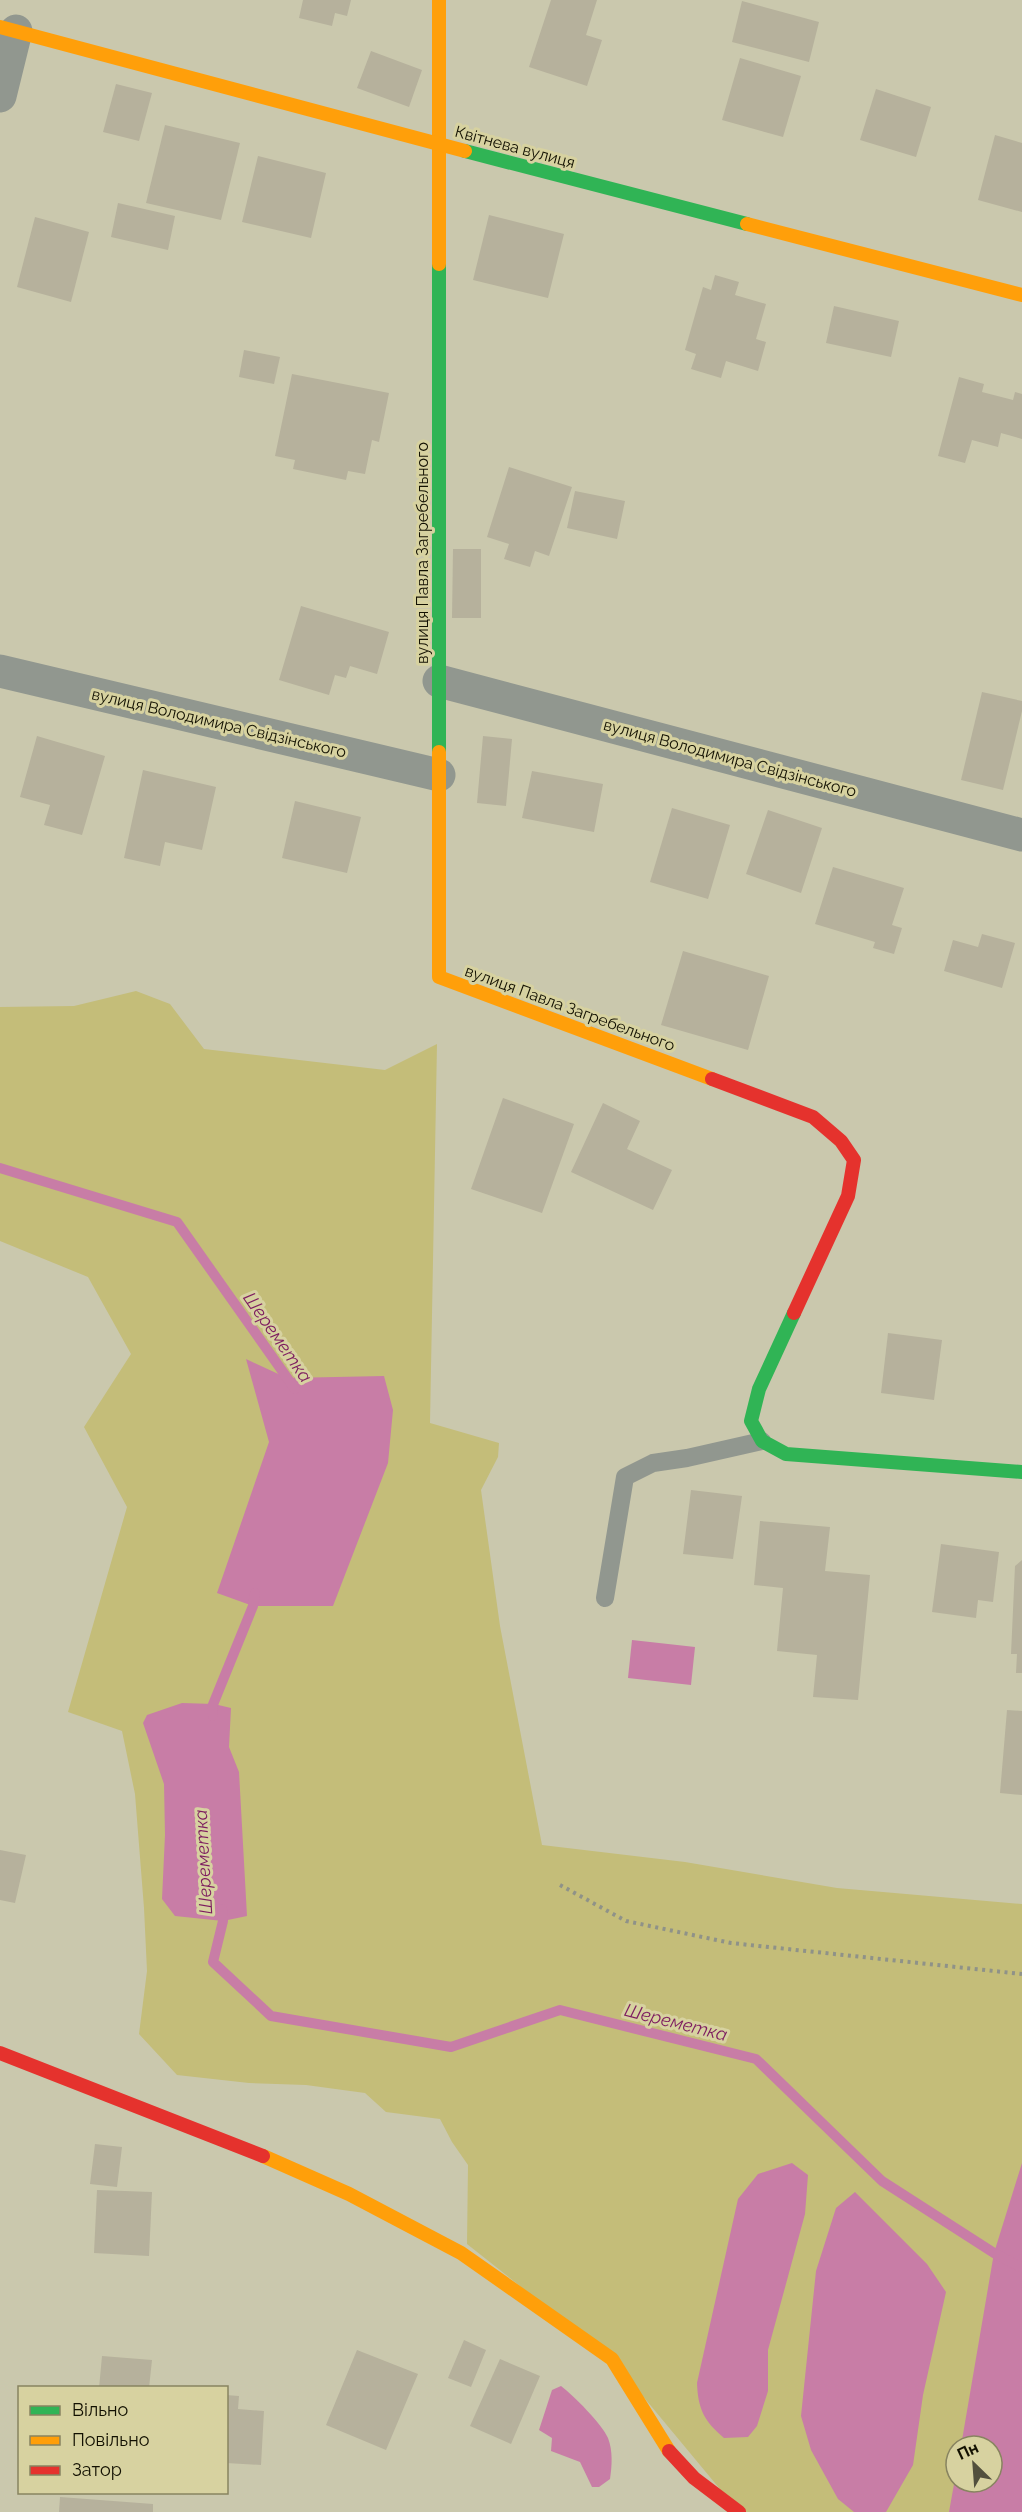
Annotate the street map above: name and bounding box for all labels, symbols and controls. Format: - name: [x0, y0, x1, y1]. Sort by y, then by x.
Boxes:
- street label: Квітнева вулиця: [453, 122, 577, 172]
- street label: вулиця Павла Загребельного: [413, 442, 432, 664]
- street label: вулиця Володимира Свідзінського: [90, 684, 348, 762]
- street label: вулиця Володимира Свідзінського: [602, 715, 858, 801]
- street label: вулиця Павла Загребельного: [462, 961, 678, 1055]
- water label: Шереметка: [239, 1288, 317, 1386]
- water label: Шереметка: [190, 1809, 216, 1915]
- water label: Шереметка: [623, 1999, 730, 2045]
- legend: [18, 2386, 228, 2494]
- text: Вільно: [72, 2399, 128, 2420]
- text: Повільно: [72, 2429, 150, 2450]
- north arrow: [944, 2434, 1004, 2494]
- text: Пн: [954, 2438, 982, 2464]
- text: Затор: [72, 2459, 122, 2480]

